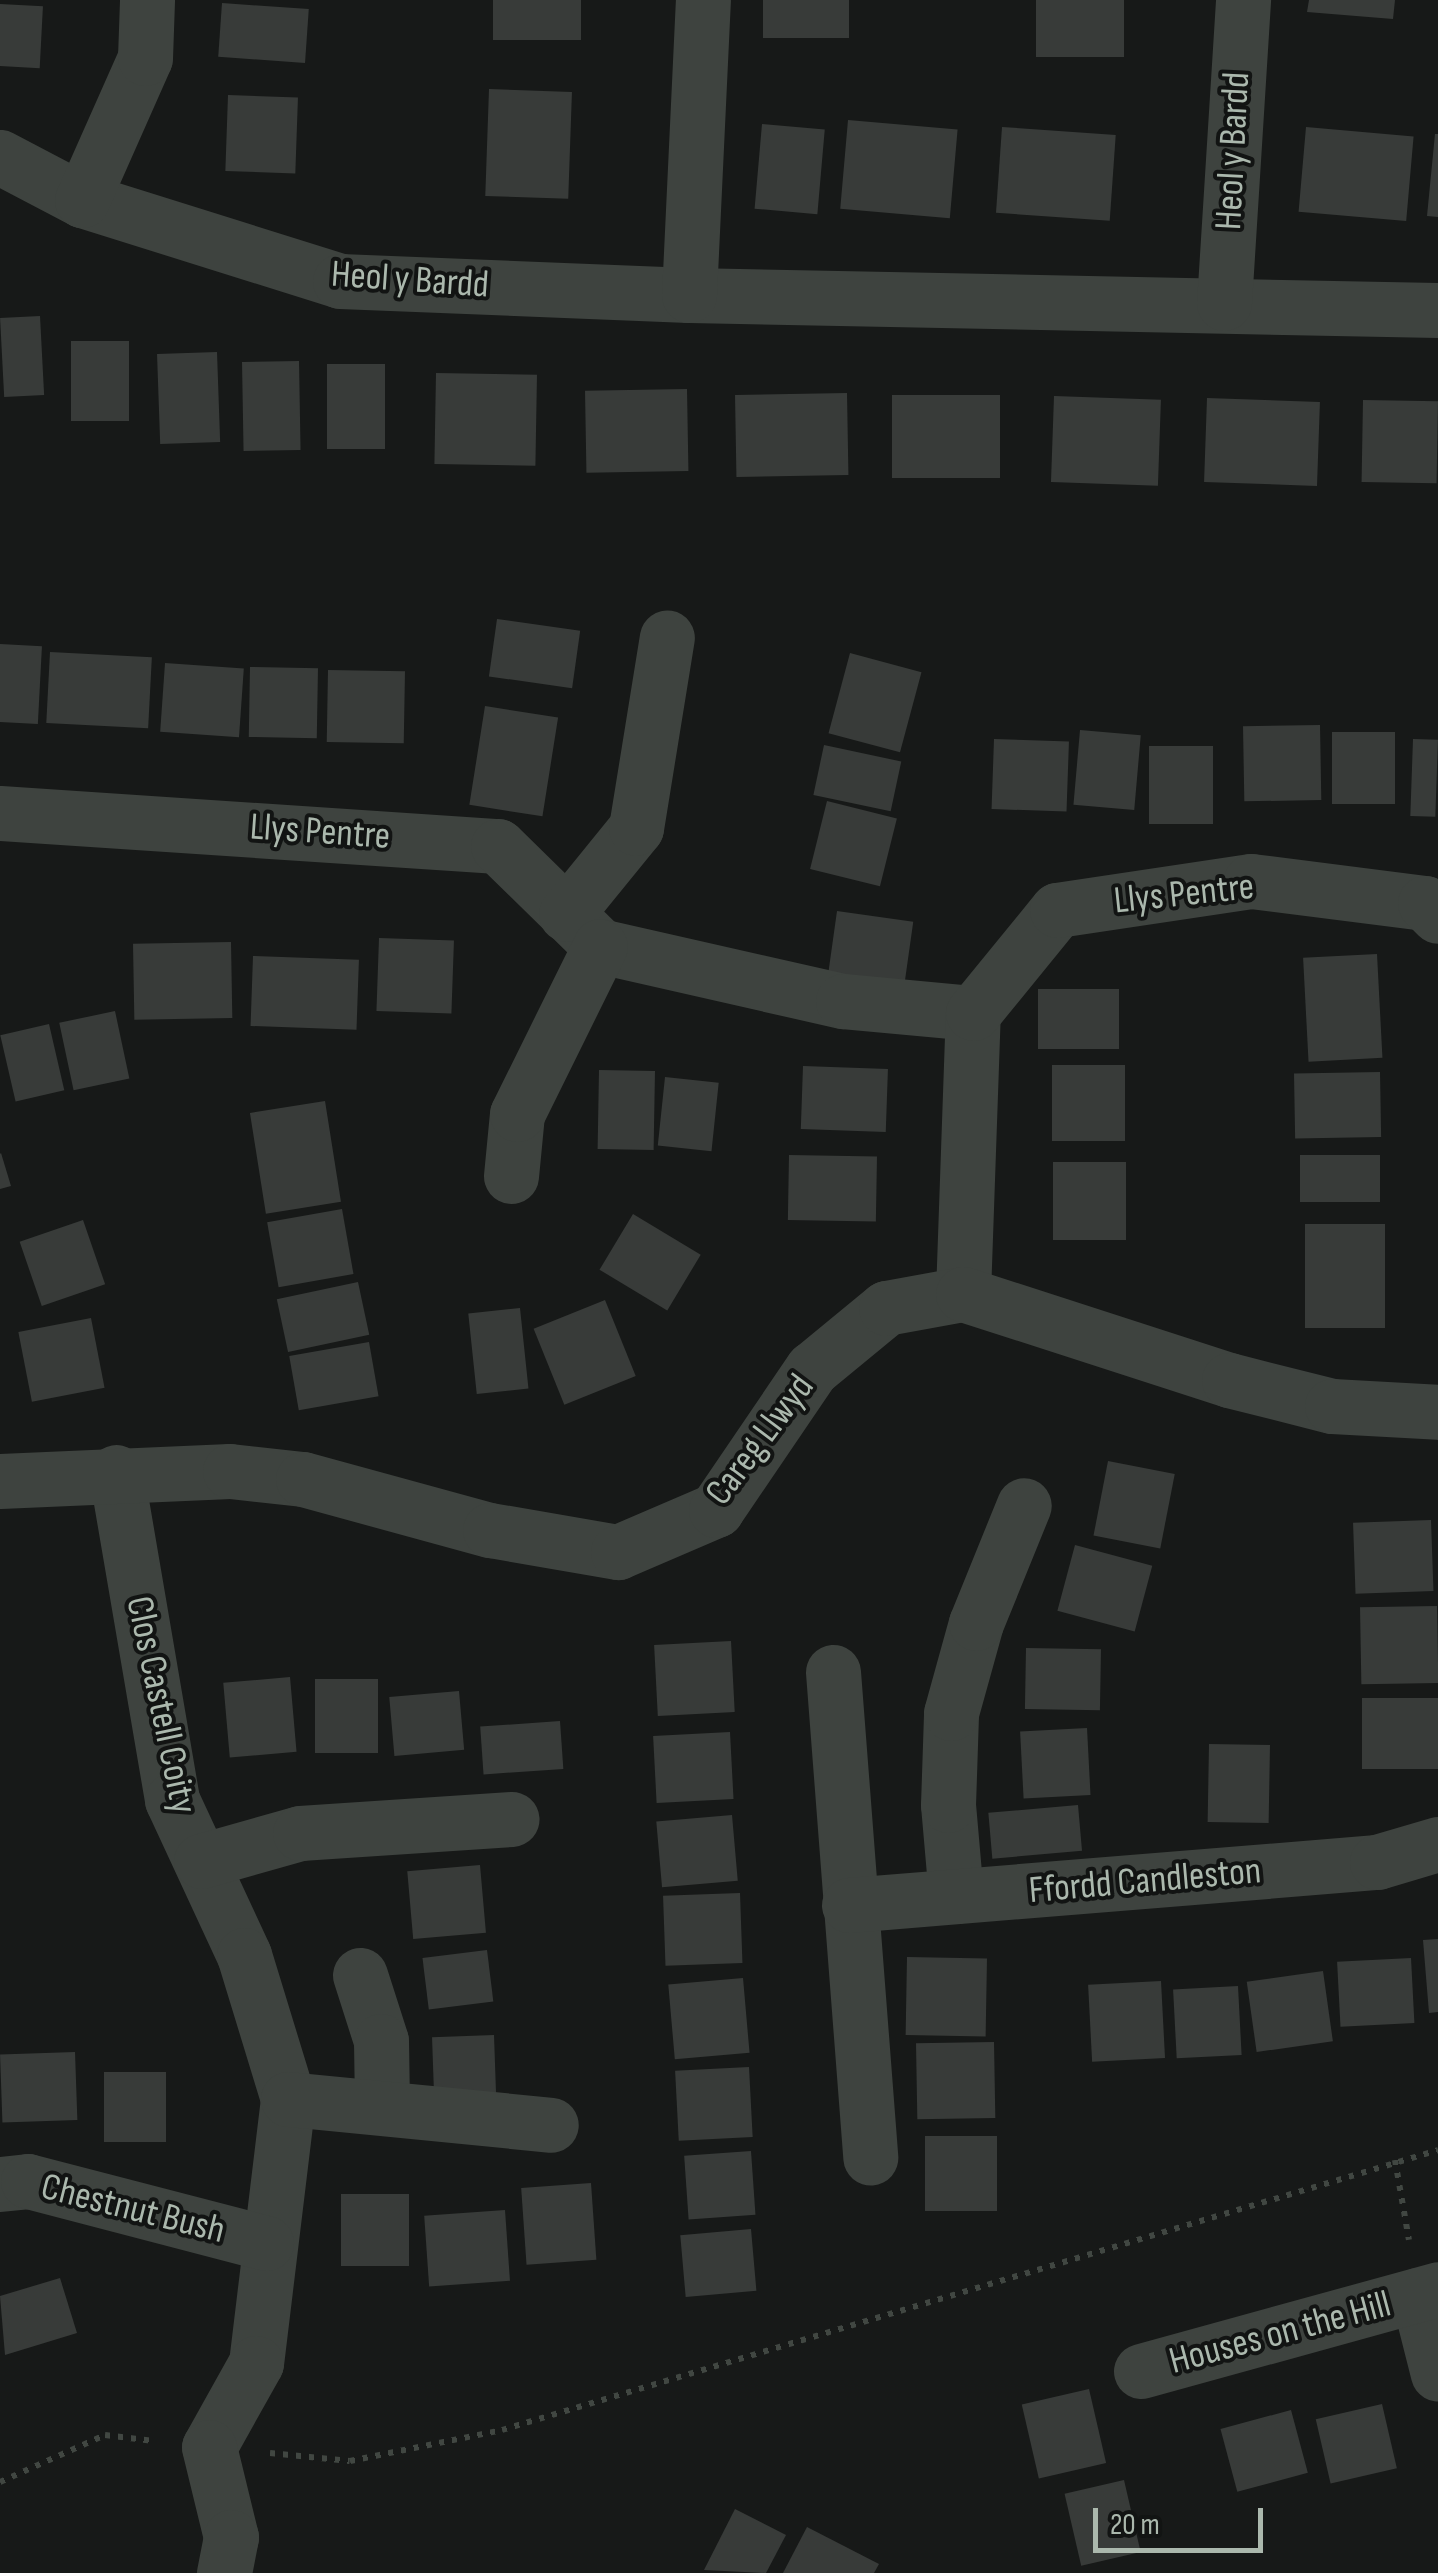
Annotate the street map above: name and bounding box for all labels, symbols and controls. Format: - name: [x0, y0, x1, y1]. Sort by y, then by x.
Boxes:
- street label: Heol y Bardd: [1206, 71, 1260, 231]
- street label: Heol y Bardd: [330, 252, 490, 308]
- street label: Llys Pentre: [248, 804, 392, 860]
- street label: Llys Pentre: [1112, 864, 1256, 924]
- street label: Careg Llwyd: [696, 1366, 824, 1514]
- street label: Clos Castell Coity: [116, 1592, 206, 1818]
- street label: Ffordd Candleston: [1027, 1848, 1263, 1914]
- street label: Chestnut Bush: [36, 2164, 230, 2254]
- street label: Houses on the Hill: [1164, 2282, 1396, 2384]
- scale bar: [1098, 2488, 1268, 2550]
- text: 20 m: [1110, 2507, 1160, 2543]

